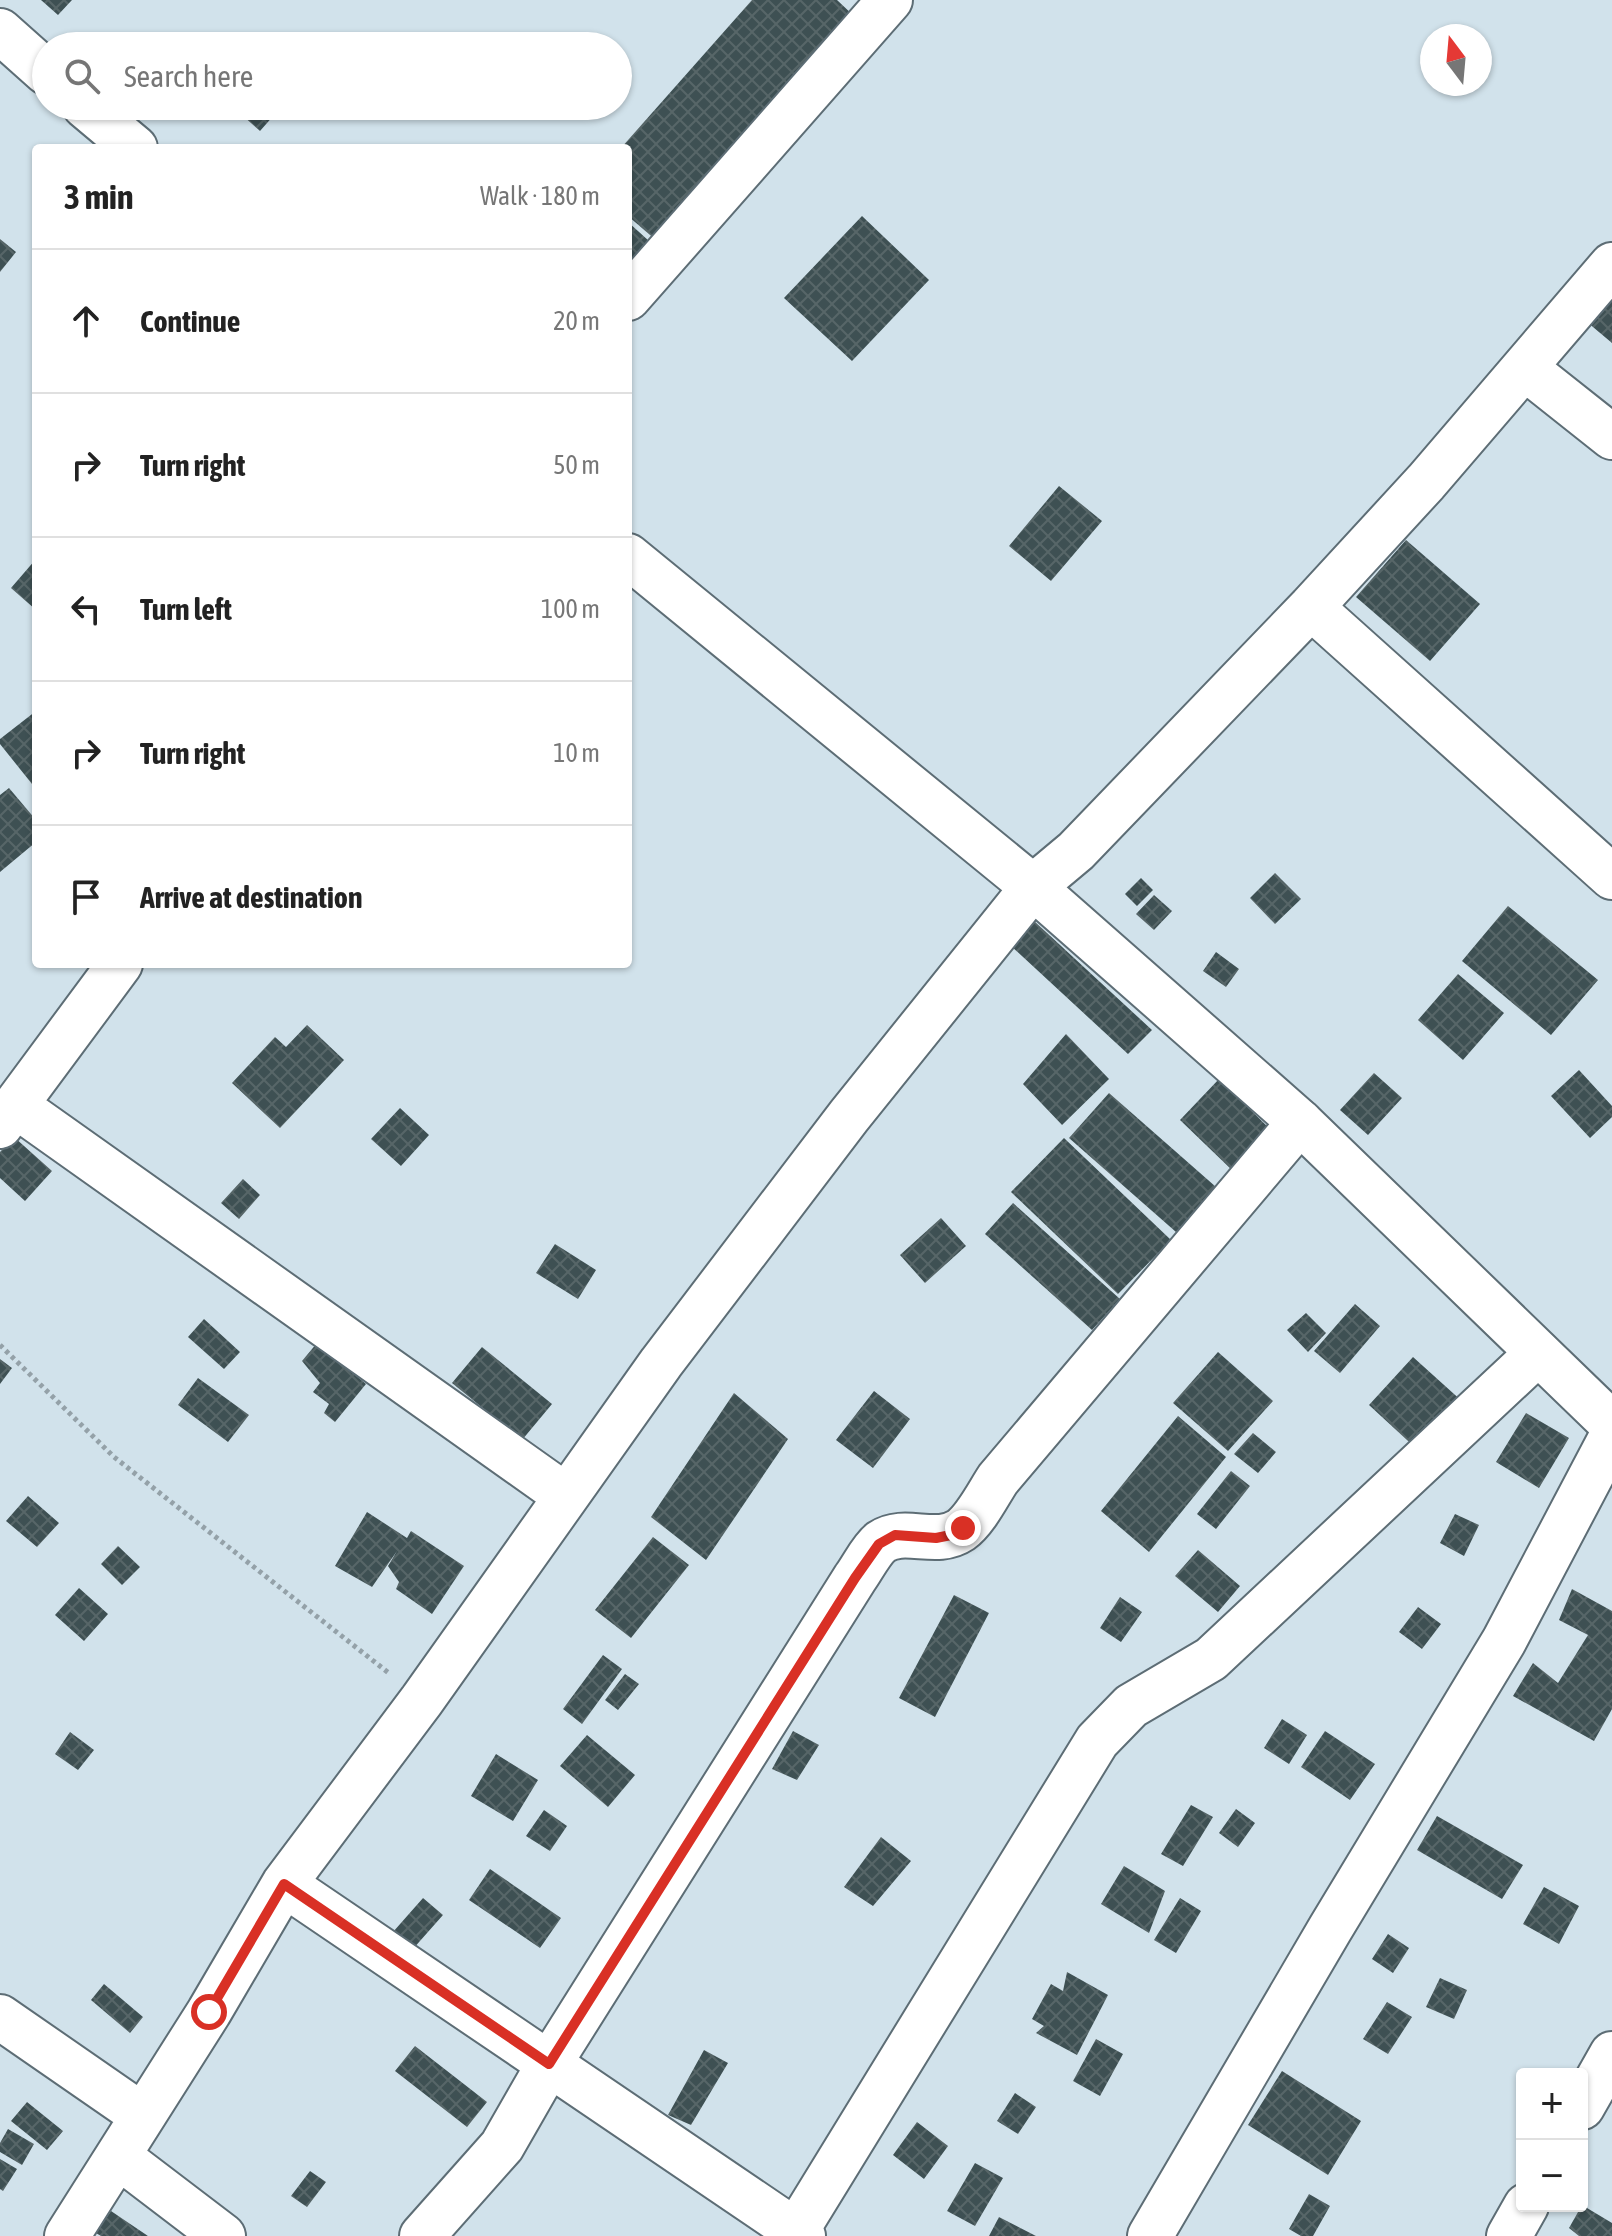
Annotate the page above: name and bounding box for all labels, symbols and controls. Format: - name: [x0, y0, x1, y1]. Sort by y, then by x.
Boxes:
- north arrow: [1420, 24, 1492, 96]
- search box: [32, 32, 632, 120]
- icon: search: [60, 54, 104, 98]
- text: Search here: [124, 59, 253, 93]
- text: 3 min: [64, 177, 133, 216]
- text: Walk · 180 m: [480, 181, 600, 211]
- icon: ahead: [64, 299, 108, 343]
- text: Continue: [140, 304, 240, 338]
- text: 20 m: [553, 306, 600, 336]
- icon: right: [64, 443, 108, 487]
- text: Turn right: [140, 448, 246, 482]
- text: 50 m: [553, 450, 600, 480]
- icon: left: [64, 587, 108, 631]
- text: Turn left: [140, 592, 232, 626]
- text: 100 m: [541, 594, 600, 624]
- icon: right: [64, 731, 108, 775]
- text: Turn right: [140, 736, 246, 770]
- text: 10 m: [553, 738, 600, 768]
- icon: arrive: [64, 875, 108, 919]
- text: Arrive at destination: [140, 880, 362, 914]
- route end: [945, 1510, 981, 1546]
- route start: [191, 1994, 227, 2030]
- map controls: [1516, 2068, 1588, 2212]
- button: +: [1516, 2068, 1588, 2140]
- button: −: [1516, 2140, 1588, 2212]

